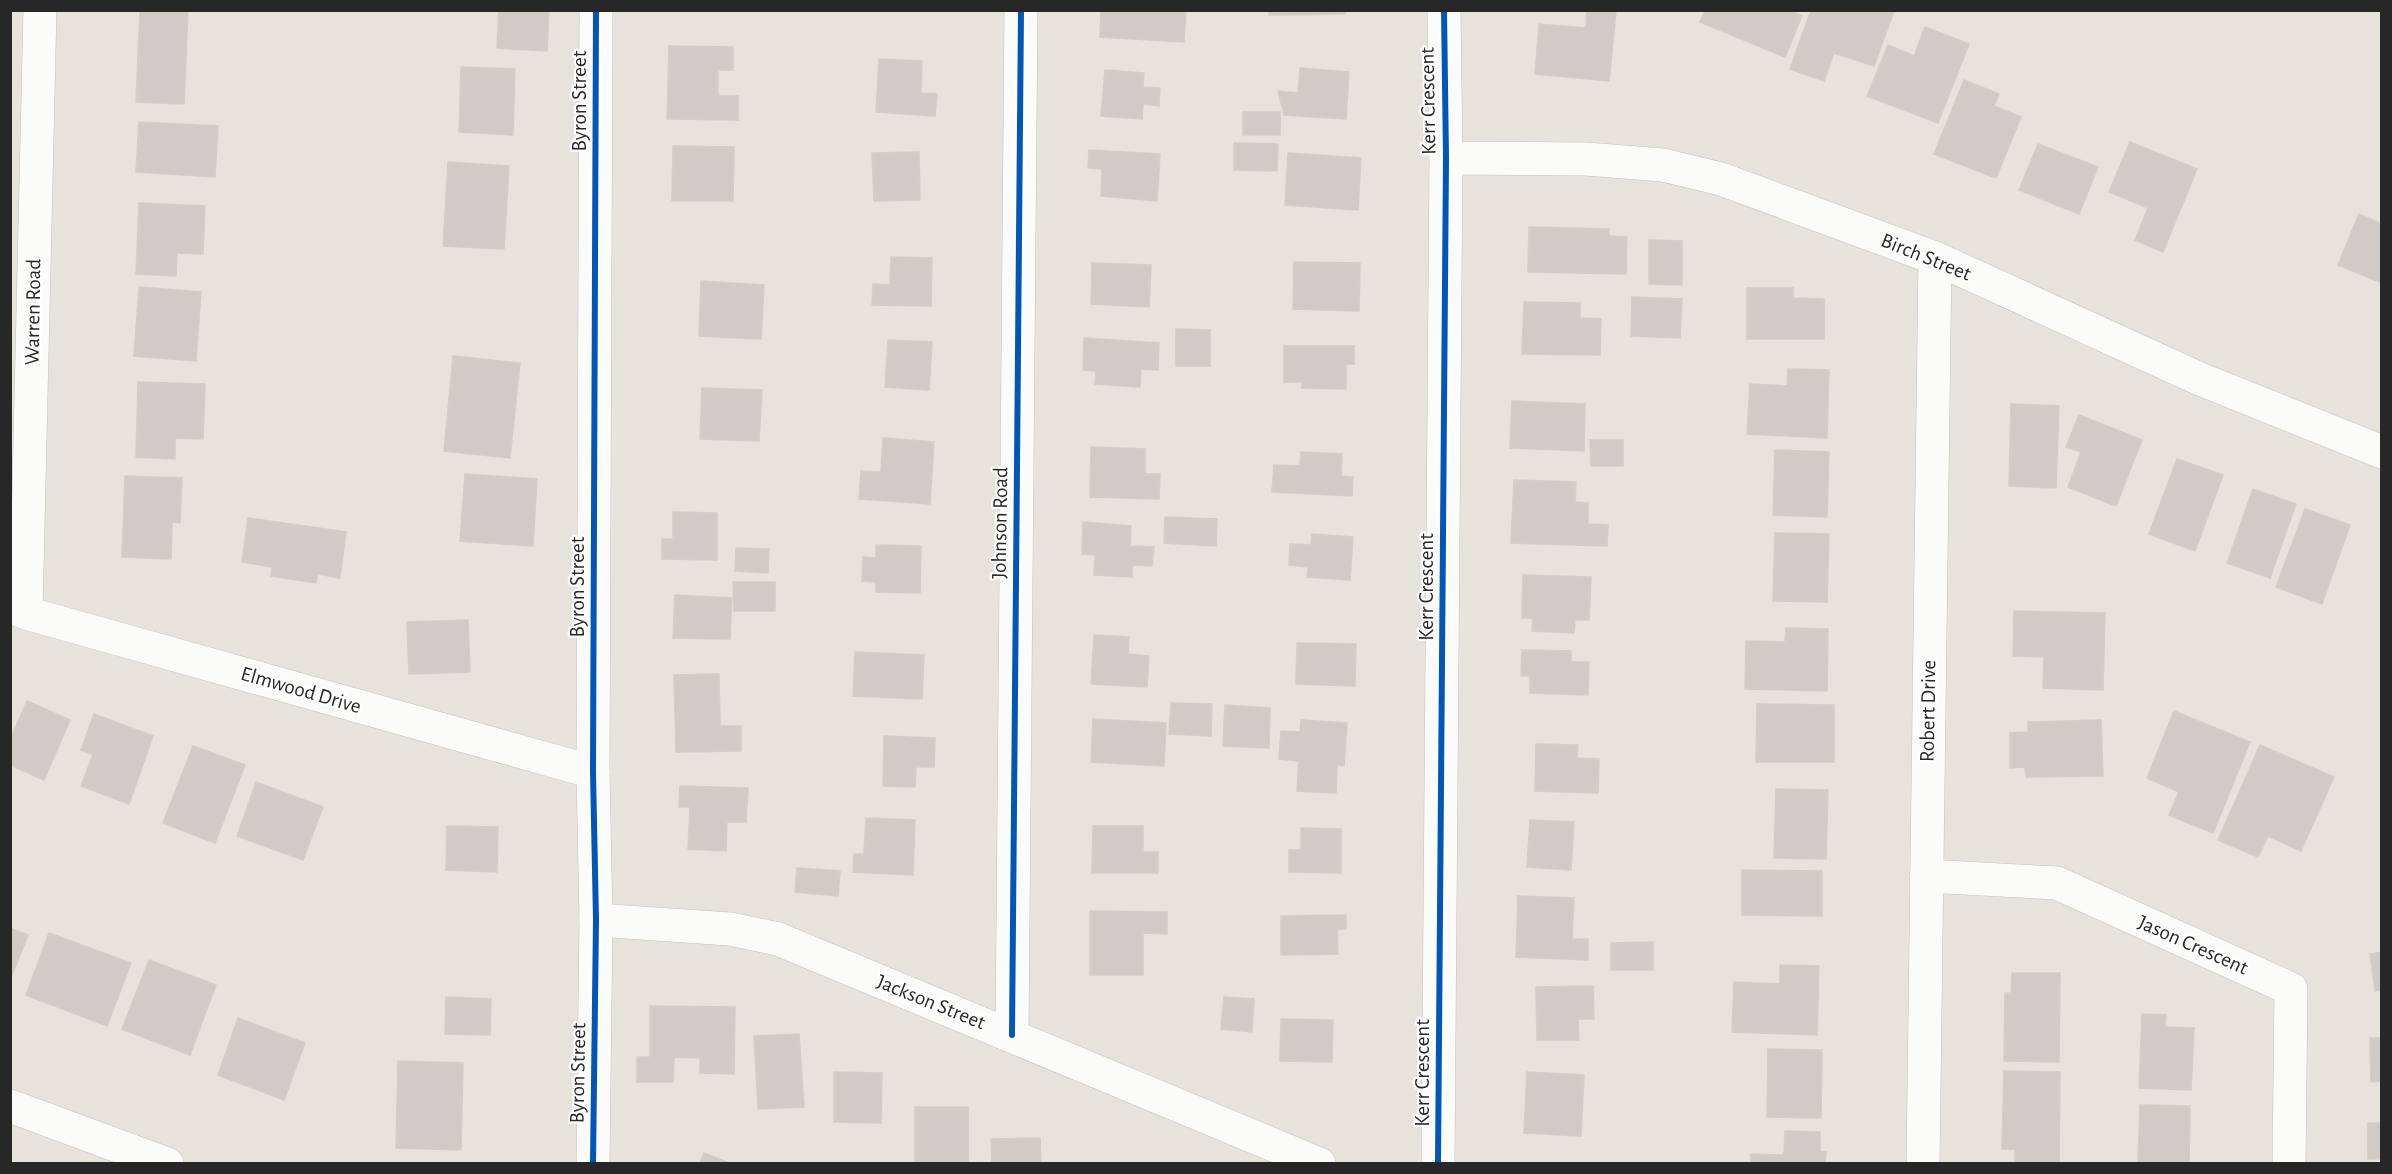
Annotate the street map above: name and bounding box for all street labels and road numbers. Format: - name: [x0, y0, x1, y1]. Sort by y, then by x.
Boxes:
- street label: Kerr Crescent: [1417, 47, 1439, 155]
- street label: Byron Street: [569, 50, 590, 151]
- street label: Birch Street: [1878, 229, 1974, 285]
- street label: Warren Road: [22, 259, 44, 365]
- street label: Johnson Road: [989, 467, 1011, 579]
- street label: Kerr Crescent: [1416, 533, 1437, 641]
- street label: Byron Street: [567, 536, 588, 637]
- street label: Robert Drive: [1917, 660, 1939, 762]
- street label: Elmwood Drive: [238, 663, 364, 717]
- street label: Jason Crescent: [2135, 911, 2251, 979]
- street label: Jackson Street: [874, 971, 989, 1033]
- street label: Kerr Crescent: [1412, 1019, 1433, 1127]
- street label: Byron Street: [567, 1022, 589, 1124]

